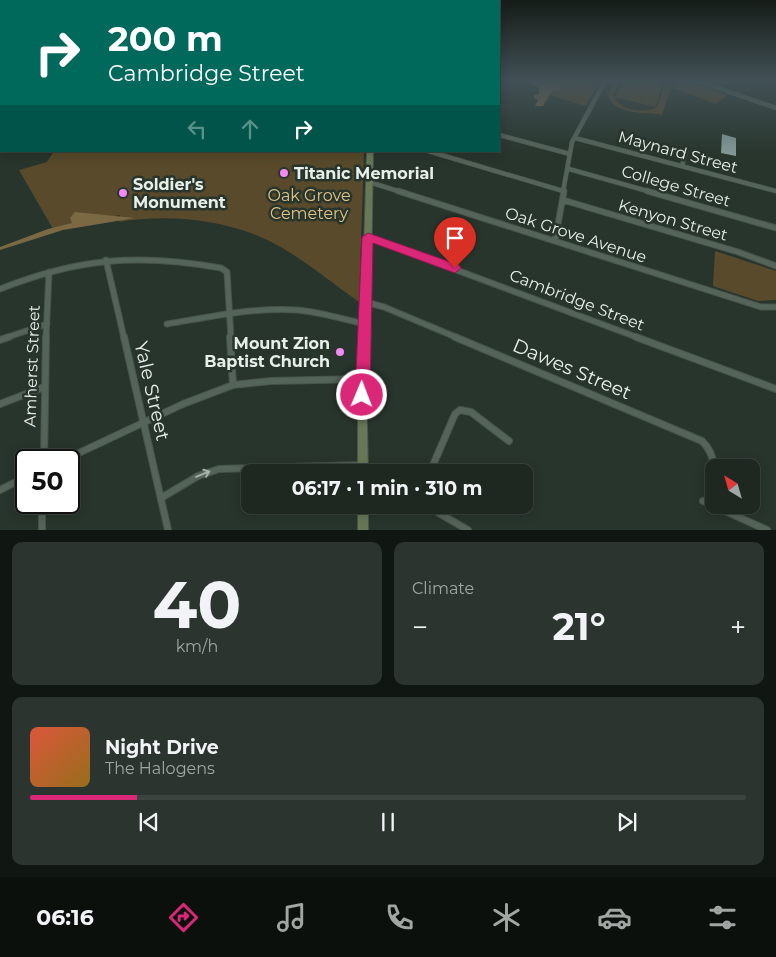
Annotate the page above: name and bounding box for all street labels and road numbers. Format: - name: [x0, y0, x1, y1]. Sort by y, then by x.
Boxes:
- street label: Maynard Street: [616, 127, 740, 177]
- street label: College Street: [619, 161, 733, 211]
- street label: Kenyon Street: [616, 195, 730, 245]
- street label: Oak Grove Avenue: [503, 203, 649, 267]
- street label: Cambridge Street: [507, 265, 648, 335]
- street label: Amherst Street: [20, 304, 44, 427]
- street label: Dawes Street: [509, 334, 635, 404]
- street label: Yale Street: [129, 339, 175, 443]

